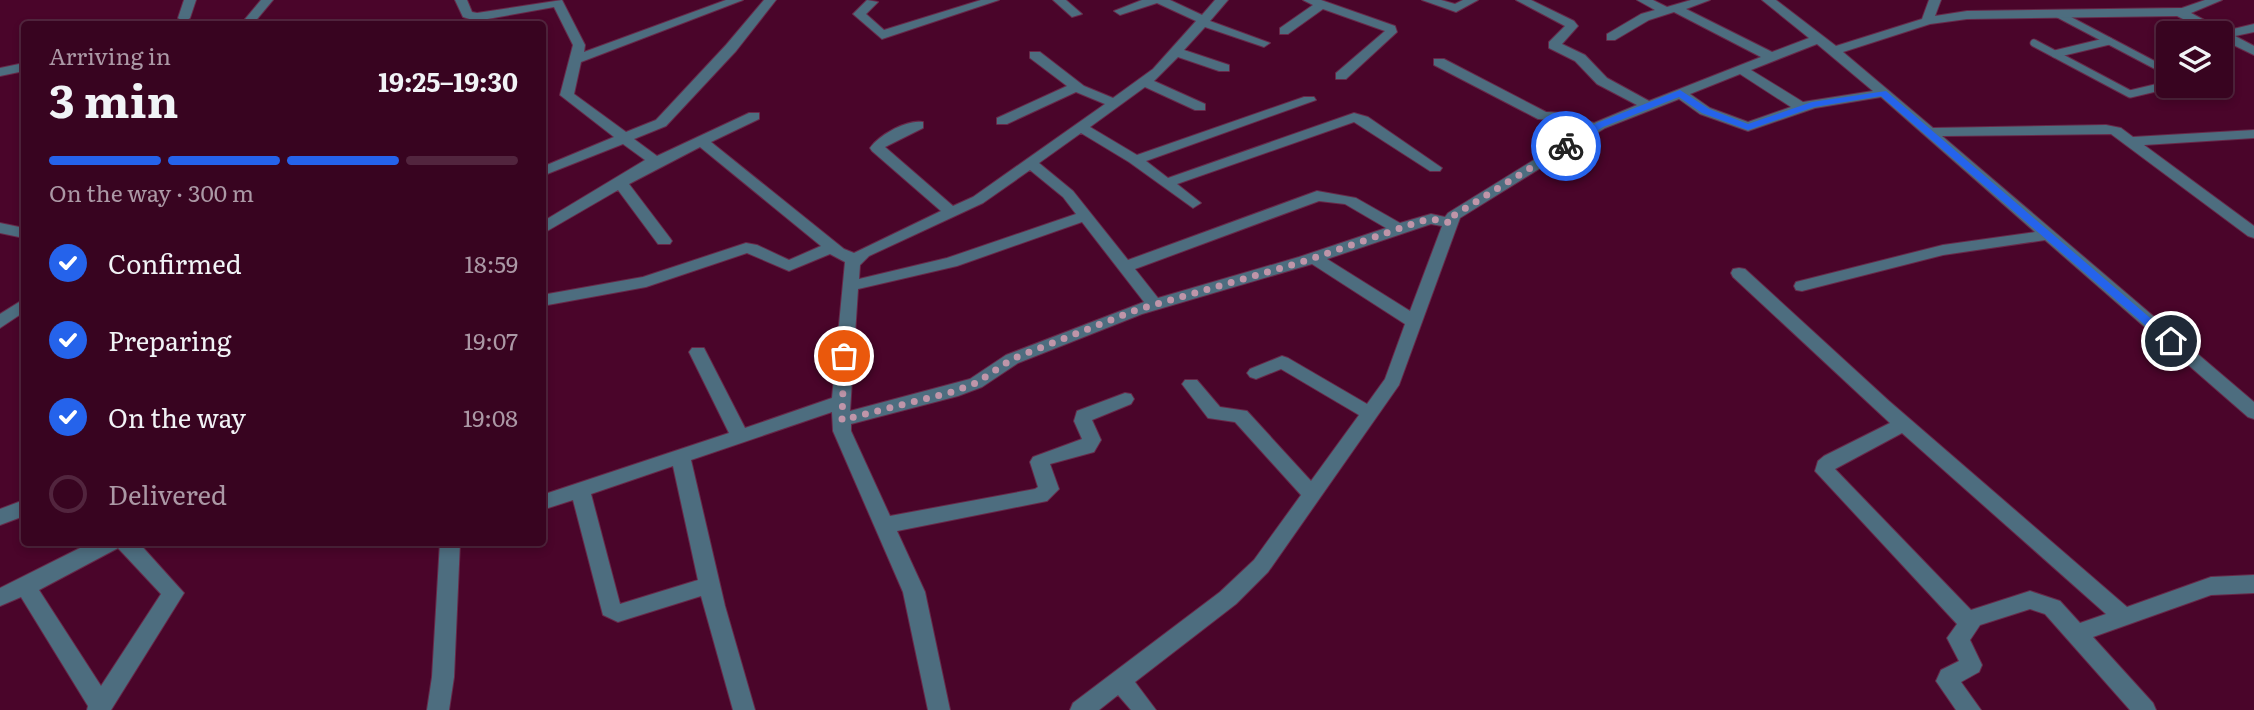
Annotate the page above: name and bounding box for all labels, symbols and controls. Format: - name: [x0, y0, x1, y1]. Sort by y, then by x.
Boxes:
- map controls: [2156, 21, 2233, 98]
- button: layers: [2156, 21, 2233, 98]
- text: Arriving in: [49, 38, 171, 72]
- text: 19:25–19:30: [378, 61, 518, 100]
- text: 3 min: [49, 64, 179, 132]
- courier: [1531, 111, 1601, 181]
- icon: bike: [1547, 127, 1585, 165]
- text: On the way · 300 m: [49, 175, 254, 209]
- text: Confirmed: [108, 243, 242, 282]
- icon: check: [49, 244, 87, 282]
- text: 18:59: [465, 246, 518, 280]
- pin: [2141, 311, 2201, 371]
- text: Preparing: [108, 320, 231, 359]
- icon: check: [49, 321, 87, 359]
- icon: home: [2152, 322, 2190, 360]
- text: 19:07: [464, 323, 518, 357]
- pin: [814, 326, 874, 386]
- icon: bag: [825, 337, 863, 375]
- text: On the way: [108, 397, 246, 436]
- icon: check: [49, 398, 87, 436]
- text: 19:08: [463, 400, 518, 434]
- text: Delivered: [108, 474, 227, 513]

